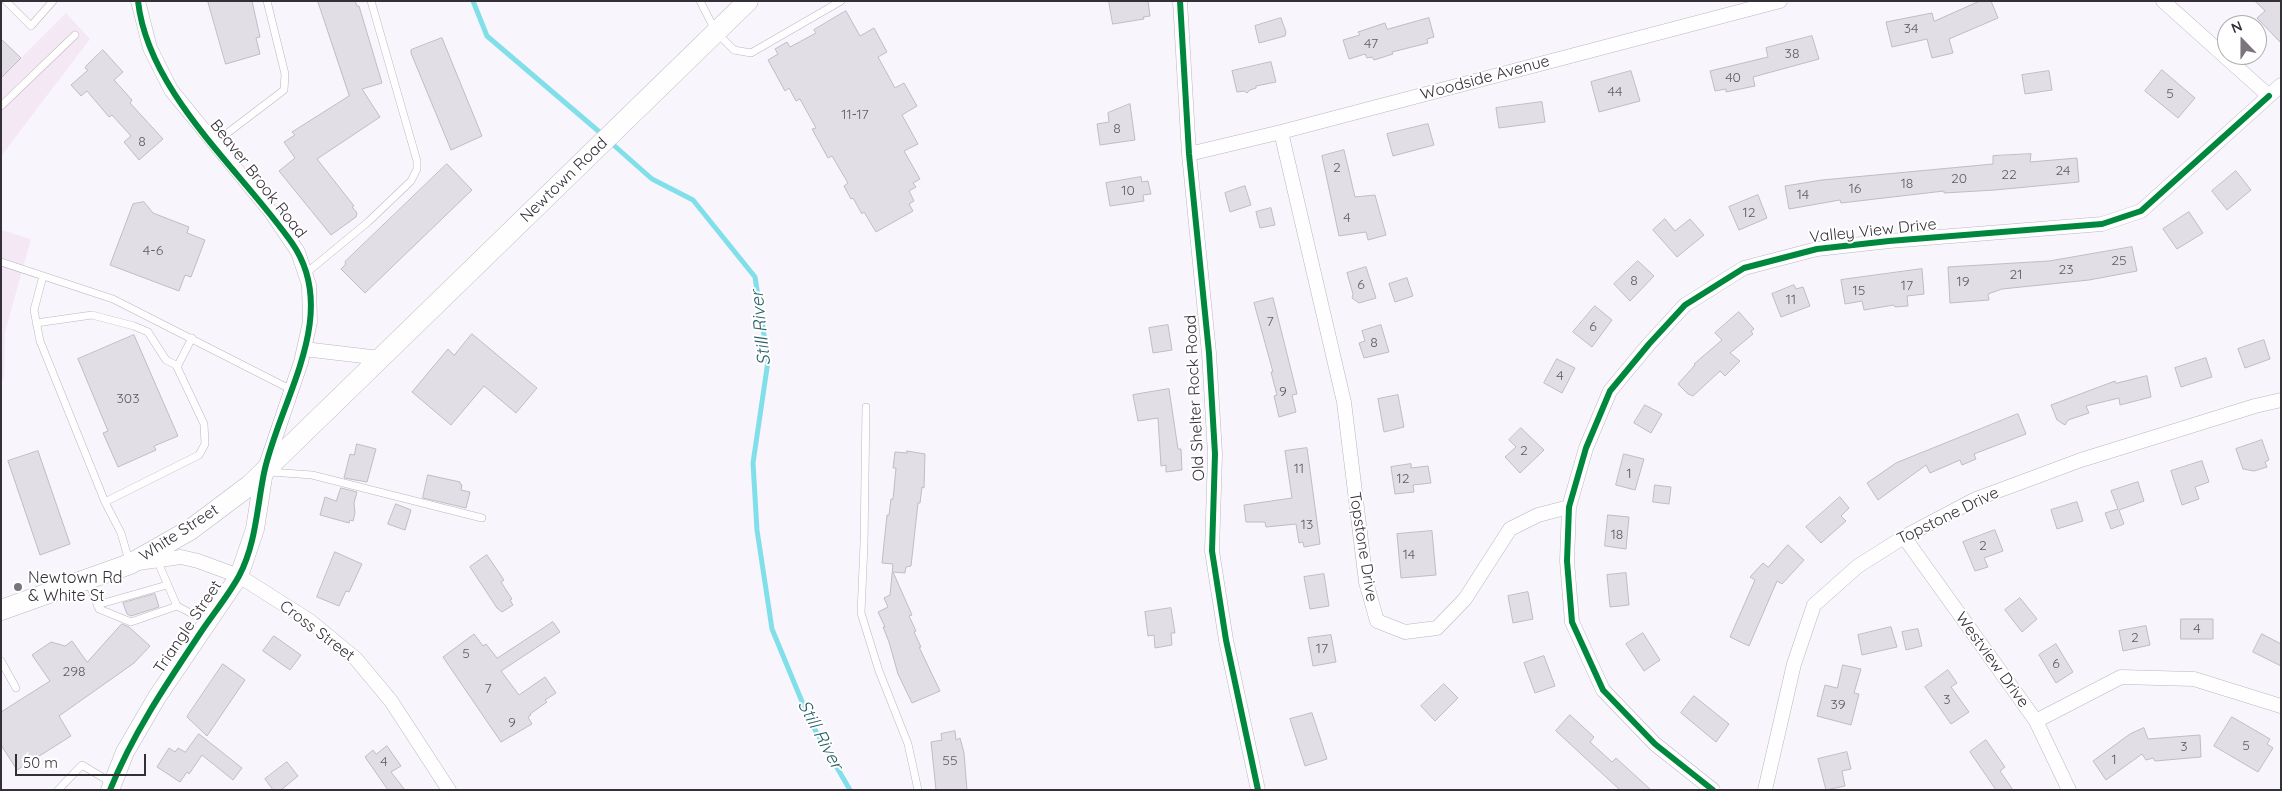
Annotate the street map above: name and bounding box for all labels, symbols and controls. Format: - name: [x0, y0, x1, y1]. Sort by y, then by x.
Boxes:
- north arrow: [2217, 15, 2267, 65]
- text: N: [2229, 17, 2245, 37]
- house number: 34: [1904, 21, 1918, 37]
- house number: 47: [1364, 36, 1378, 52]
- house number: 38: [1785, 46, 1799, 62]
- street label: Woodside Avenue: [1418, 52, 1552, 104]
- house number: 40: [1725, 70, 1741, 86]
- house number: 44: [1608, 84, 1622, 100]
- house number: 5: [2166, 86, 2174, 102]
- house number: 11-17: [841, 107, 869, 123]
- street label: Beaver Brook Road: [206, 116, 310, 242]
- house number: 8: [1113, 121, 1121, 137]
- house number: 8: [138, 134, 146, 150]
- street label: Newtown Road: [516, 134, 612, 226]
- house number: 2: [1333, 160, 1341, 176]
- house number: 24: [2056, 163, 2070, 179]
- house number: 22: [2001, 167, 2017, 183]
- house number: 20: [1951, 171, 1967, 187]
- house number: 18: [1901, 176, 1913, 192]
- house number: 16: [1849, 181, 1861, 197]
- house number: 10: [1121, 183, 1135, 199]
- house number: 14: [1797, 187, 1809, 203]
- house number: 12: [1743, 205, 1755, 221]
- house number: 4: [1343, 210, 1351, 226]
- street label: Valley View Drive: [1808, 215, 1938, 247]
- house number: 4-6: [143, 243, 163, 259]
- house number: 25: [2111, 253, 2127, 269]
- house number: 23: [2058, 262, 2074, 278]
- house number: 21: [2010, 267, 2022, 283]
- house number: 8: [1630, 273, 1638, 289]
- house number: 19: [1957, 274, 1969, 290]
- house number: 6: [1357, 277, 1365, 293]
- house number: 17: [1901, 278, 1913, 294]
- house number: 15: [1853, 283, 1865, 299]
- water label: Still River: [746, 289, 776, 367]
- house number: 11: [1786, 292, 1796, 308]
- street label: Old Shelter Rock Road: [1181, 314, 1209, 482]
- house number: 7: [1266, 314, 1274, 330]
- house number: 6: [1589, 319, 1597, 335]
- house number: 8: [1370, 335, 1378, 351]
- house number: 4: [1556, 368, 1564, 384]
- house number: 9: [1279, 384, 1287, 400]
- house number: 303: [116, 391, 140, 407]
- house number: 2: [1520, 443, 1528, 459]
- house number: 11: [1294, 461, 1304, 477]
- house number: 1: [1626, 466, 1632, 482]
- house number: 12: [1397, 471, 1409, 487]
- street label: Topstone Drive: [1894, 483, 2002, 549]
- street label: Topstone Drive: [1345, 491, 1381, 603]
- street label: White Street: [136, 500, 222, 566]
- house number: 13: [1301, 517, 1313, 533]
- house number: 18: [1611, 527, 1623, 543]
- house number: 2: [1979, 538, 1987, 554]
- house number: 14: [1403, 547, 1415, 563]
- place label: Newtown Rd & White St: [28, 568, 123, 606]
- street label: Triangle Street: [150, 577, 226, 677]
- marker: Newtown Rd & White St: [12, 581, 24, 593]
- street label: Cross Street: [276, 597, 358, 665]
- street label: Westview Drive: [1951, 609, 2033, 711]
- house number: 4: [2193, 621, 2201, 637]
- house number: 2: [2131, 630, 2139, 646]
- house number: 17: [1316, 641, 1328, 657]
- house number: 5: [462, 646, 470, 662]
- house number: 6: [2052, 656, 2060, 672]
- house number: 298: [62, 664, 86, 680]
- house number: 7: [484, 681, 492, 697]
- house number: 3: [1943, 692, 1951, 708]
- water label: Still River: [793, 697, 847, 773]
- house number: 39: [1830, 697, 1846, 713]
- house number: 9: [508, 715, 516, 731]
- house number: 5: [2242, 738, 2250, 754]
- house number: 3: [2180, 739, 2188, 755]
- scale bar: [18, 744, 149, 776]
- house number: 1: [2111, 752, 2117, 768]
- text: 50 m: [23, 753, 58, 772]
- house number: 55: [942, 753, 958, 769]
- house number: 4: [380, 754, 388, 770]

